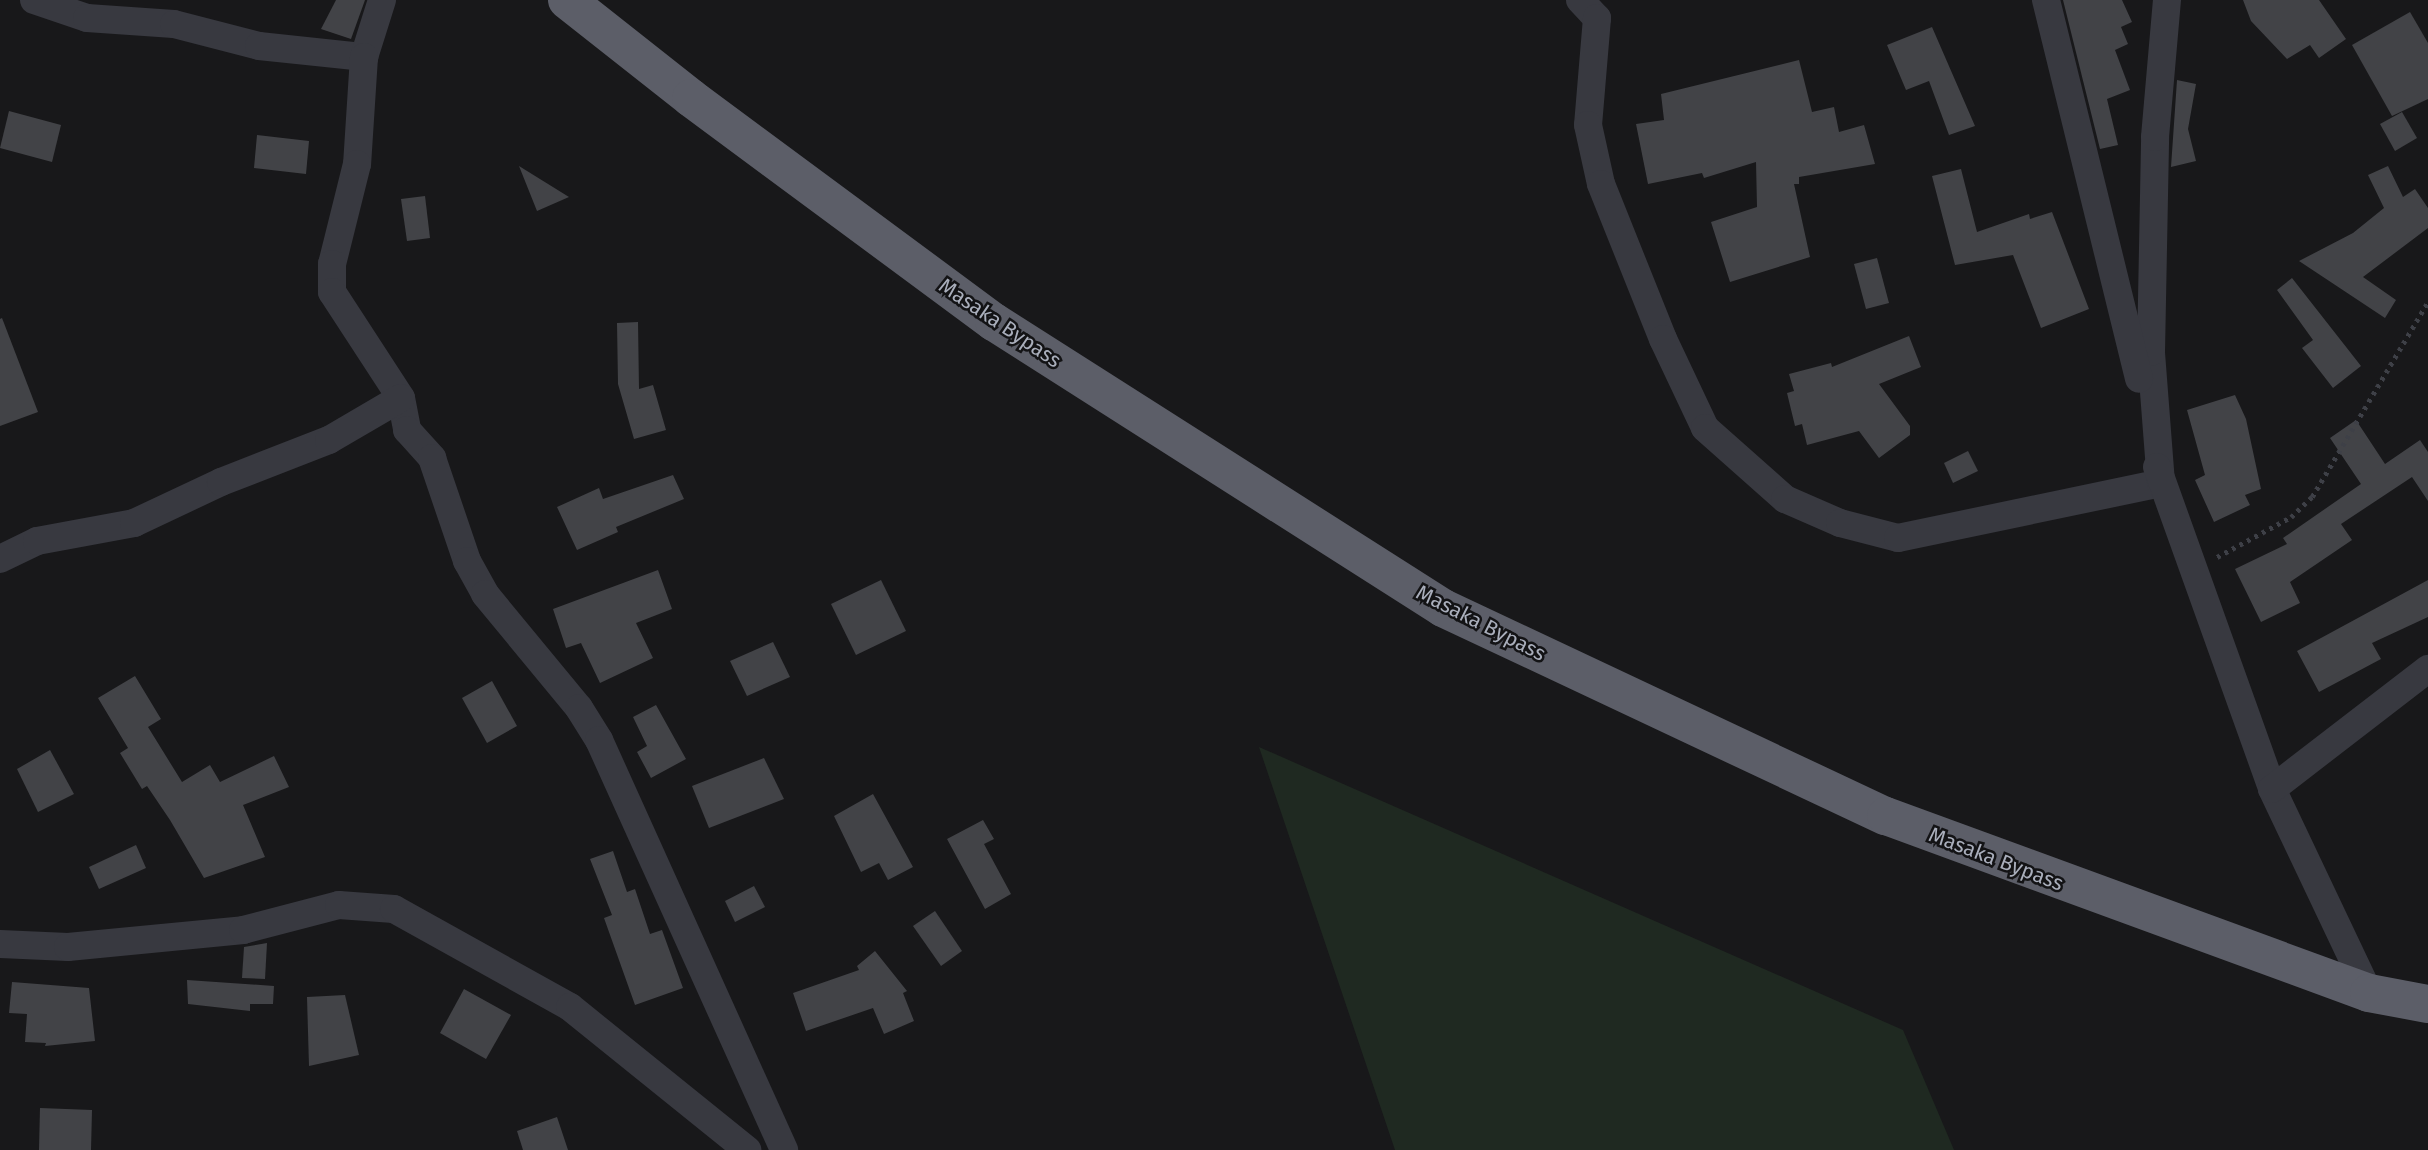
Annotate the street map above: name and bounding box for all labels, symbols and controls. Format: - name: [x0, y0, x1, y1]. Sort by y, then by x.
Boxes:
- street label: Masaka Bypass: [934, 273, 1066, 373]
- street label: Masaka Bypass: [1412, 580, 1550, 666]
- street label: Masaka Bypass: [1925, 822, 2067, 896]

